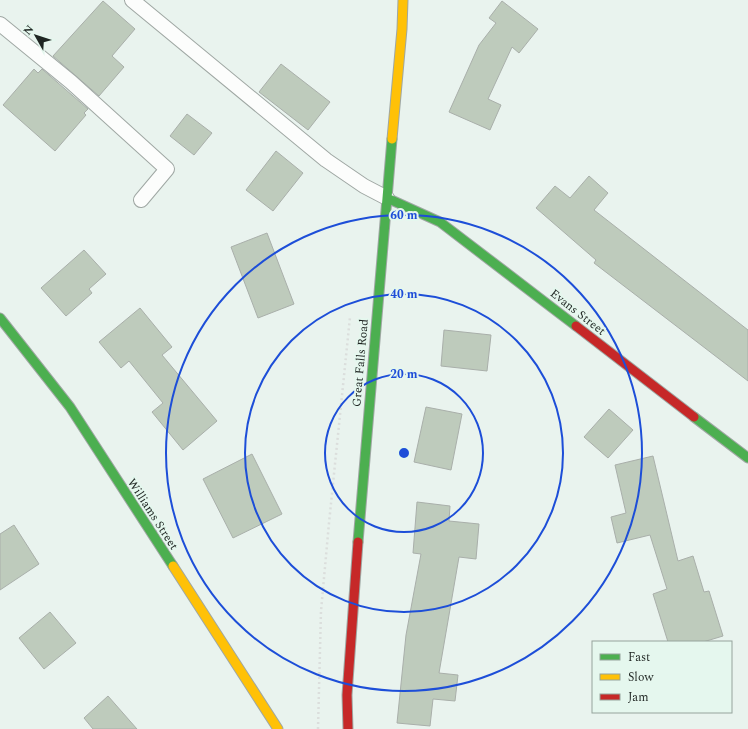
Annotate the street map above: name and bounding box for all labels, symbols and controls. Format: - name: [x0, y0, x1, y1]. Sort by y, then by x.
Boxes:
- north arrow: [16, 16, 56, 56]
- text: N: [19, 21, 38, 39]
- text: 60 m: [390, 206, 418, 225]
- text: 40 m: [390, 285, 418, 304]
- street label: Evans Street: [546, 285, 610, 340]
- street label: Great Falls Road: [347, 318, 374, 408]
- text: 20 m: [390, 365, 418, 384]
- centre of rings: [397, 446, 411, 460]
- street label: Williams Street: [122, 475, 183, 554]
- legend: [592, 641, 732, 713]
- text: Fast: [628, 648, 650, 667]
- text: Slow: [628, 668, 654, 687]
- text: Jam: [628, 688, 649, 707]

